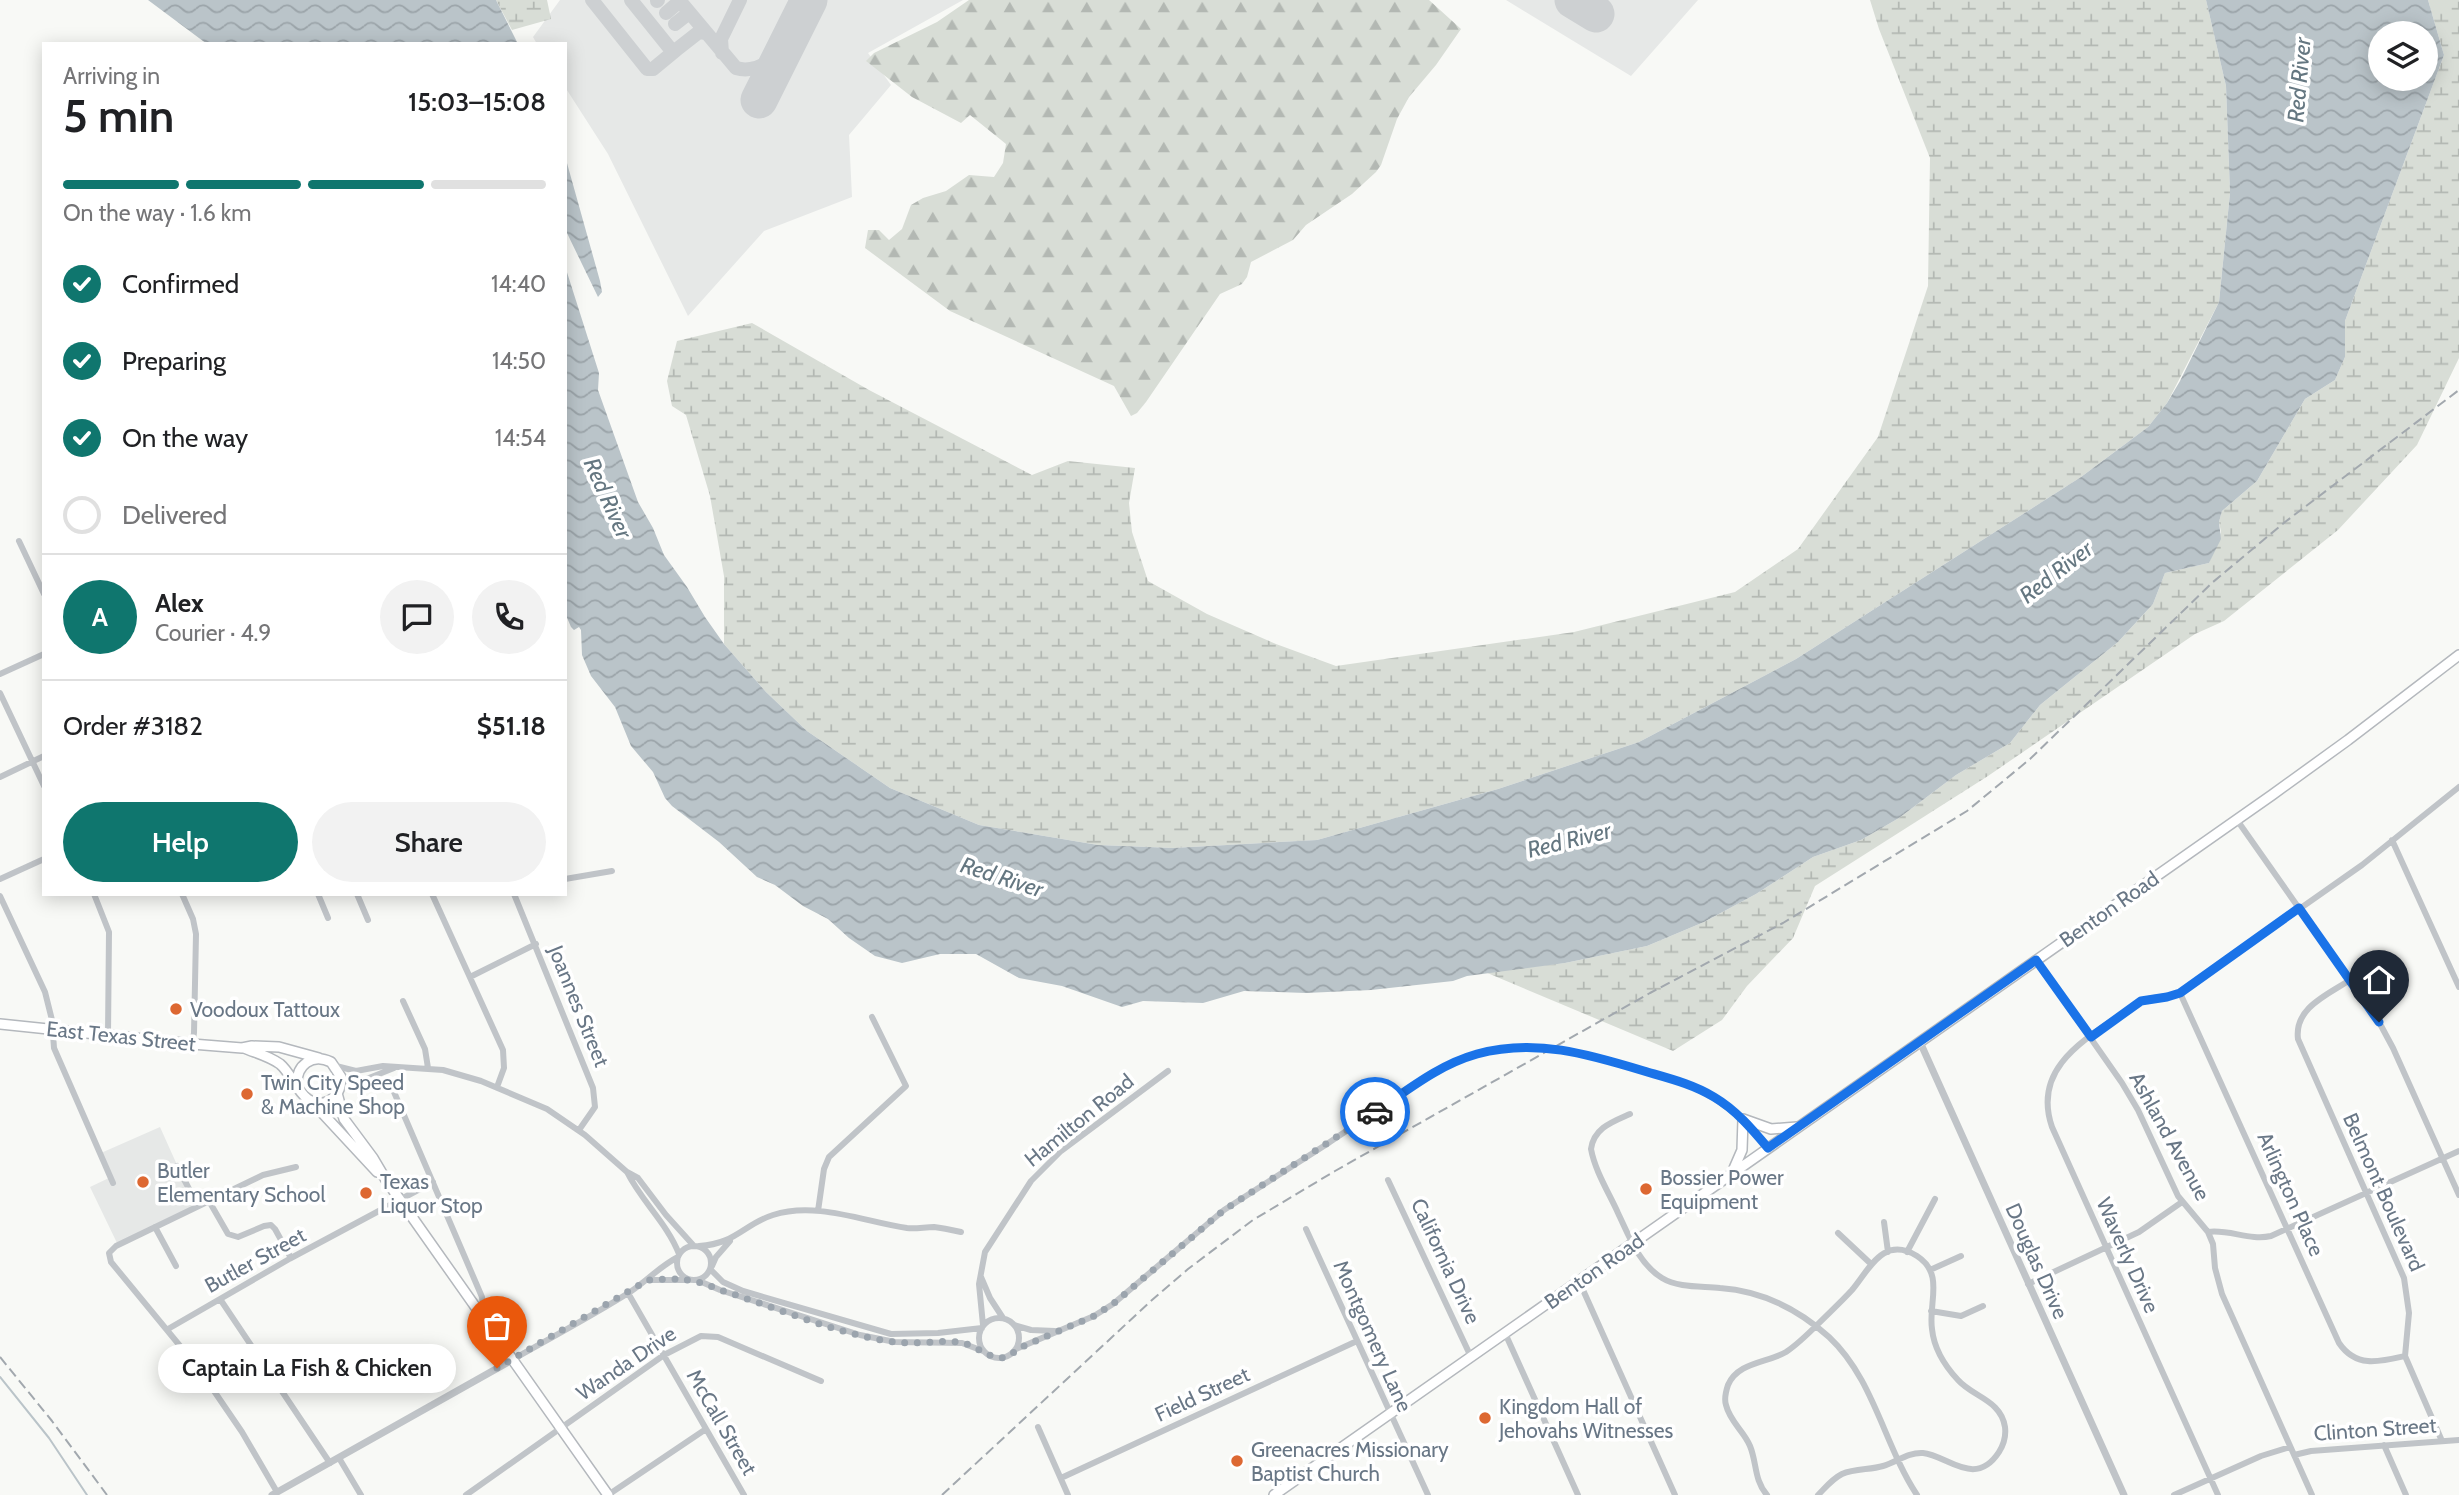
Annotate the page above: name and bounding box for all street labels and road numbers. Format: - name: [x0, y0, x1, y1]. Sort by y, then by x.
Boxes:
- street label: Benton Road: [2055, 866, 2163, 952]
- street label: Joannes Street: [543, 941, 615, 1070]
- street label: East Texas Street: [45, 1016, 197, 1056]
- street label: Hamilton Road: [1019, 1068, 1139, 1172]
- street label: Ashland Avenue: [2124, 1068, 2216, 1205]
- street label: Belmont Boulevard: [2338, 1109, 2430, 1275]
- street label: Arlington Place: [2252, 1128, 2330, 1260]
- street label: Waverly Drive: [2091, 1193, 2165, 1317]
- street label: California Drive: [1406, 1194, 1486, 1328]
- street label: Douglas Drive: [2000, 1199, 2074, 1323]
- street label: Butler Street: [200, 1222, 310, 1298]
- street label: Benton Road: [1540, 1228, 1648, 1314]
- street label: Montgomery Lane: [1328, 1256, 1418, 1416]
- street label: Wanda Drive: [572, 1321, 681, 1405]
- street label: Field Street: [1151, 1361, 1253, 1427]
- street label: McCall Street: [682, 1365, 762, 1479]
- street label: Clinton Street: [2313, 1412, 2437, 1446]

